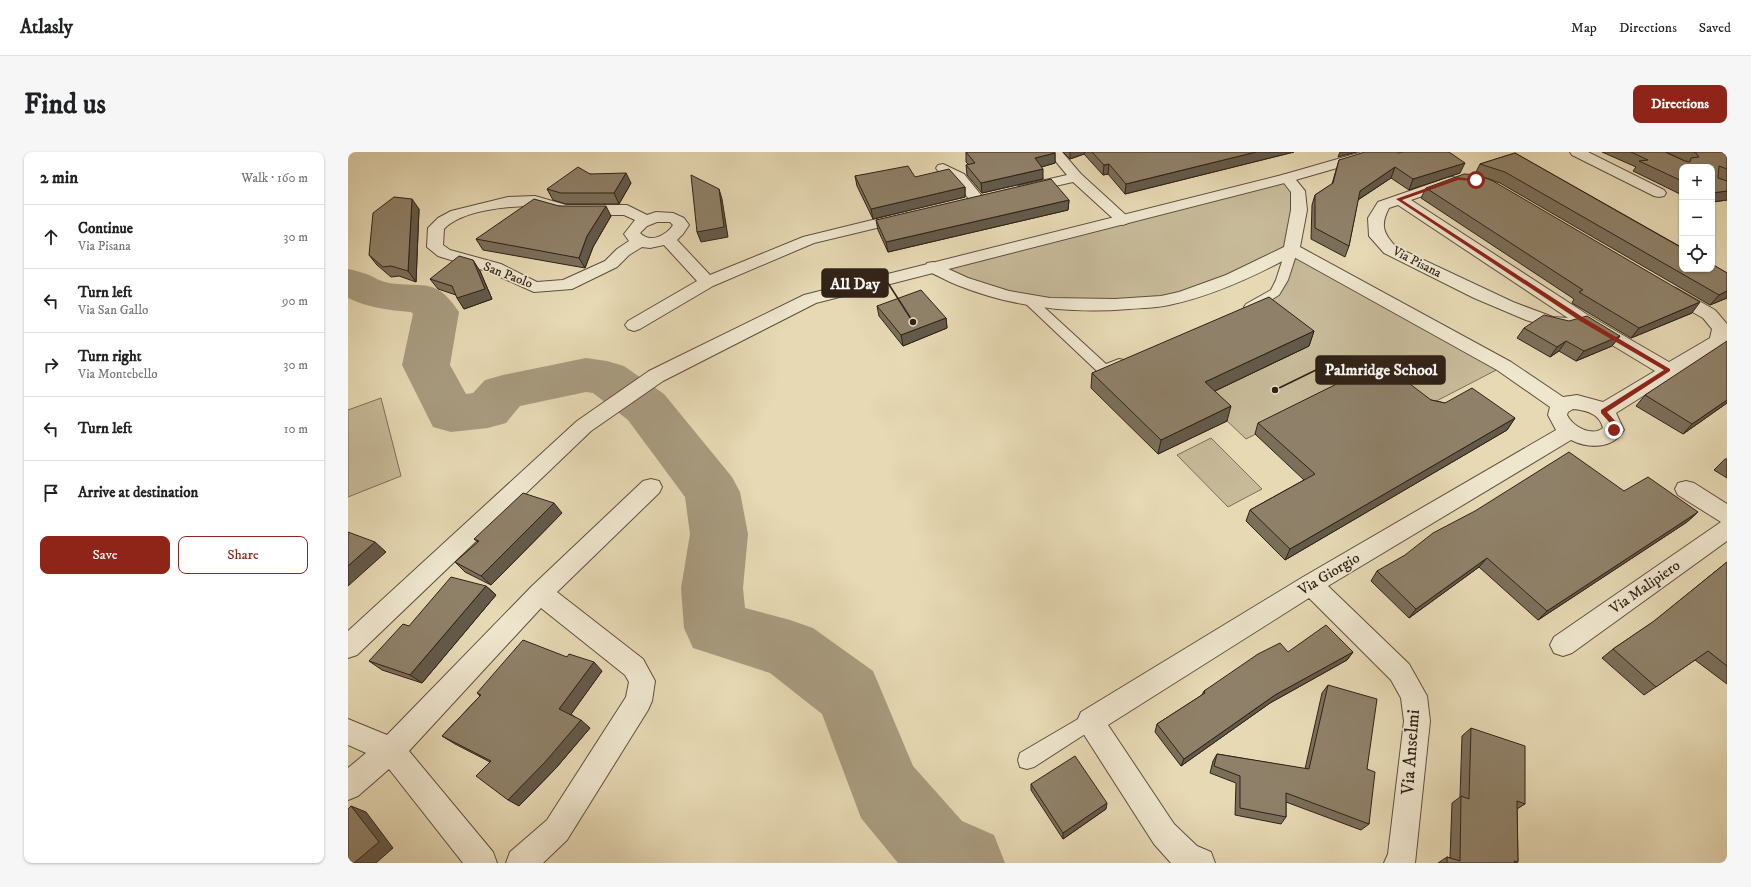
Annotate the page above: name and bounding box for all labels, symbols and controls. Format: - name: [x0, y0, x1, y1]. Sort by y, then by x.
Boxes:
- text: Atlasly: [20, 16, 73, 39]
- text: Map: [1571, 19, 1597, 37]
- text: Directions: [1619, 19, 1677, 37]
- text: Saved: [1699, 19, 1731, 37]
- button: Directions: [1633, 85, 1727, 123]
- text: Find us: [24, 87, 106, 122]
- map controls: [1679, 164, 1715, 272]
- button: +: [1679, 164, 1715, 200]
- text: 2 min: [40, 167, 78, 189]
- text: Walk · 160 m: [241, 170, 308, 186]
- route start: [1467, 171, 1485, 189]
- button: −: [1679, 200, 1715, 236]
- text: Continue: [78, 219, 133, 238]
- icon: ahead: [40, 226, 62, 248]
- text: 30 m: [284, 229, 308, 245]
- button: locate: [1679, 236, 1715, 272]
- text: Via Pisana: [78, 238, 131, 254]
- street label: Via Pisana: [1389, 242, 1445, 281]
- street label: San Paolo: [481, 258, 535, 292]
- callout: All Day: [822, 269, 888, 297]
- text: All Day: [829, 274, 880, 294]
- text: Turn left: [78, 283, 132, 302]
- icon: left: [40, 290, 62, 312]
- text: 90 m: [282, 293, 308, 309]
- text: Via San Gallo: [78, 302, 148, 318]
- text: Turn right: [78, 347, 141, 366]
- icon: right: [40, 354, 62, 376]
- callout: Palmridge School: [1316, 356, 1445, 384]
- text: 30 m: [284, 357, 308, 373]
- text: Palmridge School: [1325, 360, 1439, 380]
- text: Via Montebello: [78, 366, 158, 382]
- icon: left: [40, 418, 62, 440]
- text: Turn left: [78, 419, 132, 438]
- text: 10 m: [284, 421, 308, 437]
- route end: [1605, 421, 1623, 439]
- icon: arrive: [40, 482, 62, 504]
- text: Arrive at destination: [78, 483, 198, 502]
- button: Save: [40, 536, 170, 574]
- button: Share: [178, 536, 308, 574]
- street label: Via Giorgio: [1294, 548, 1363, 600]
- street label: Via Malipiero: [1605, 556, 1684, 619]
- street label: Via Anselmi: [1397, 709, 1425, 796]

